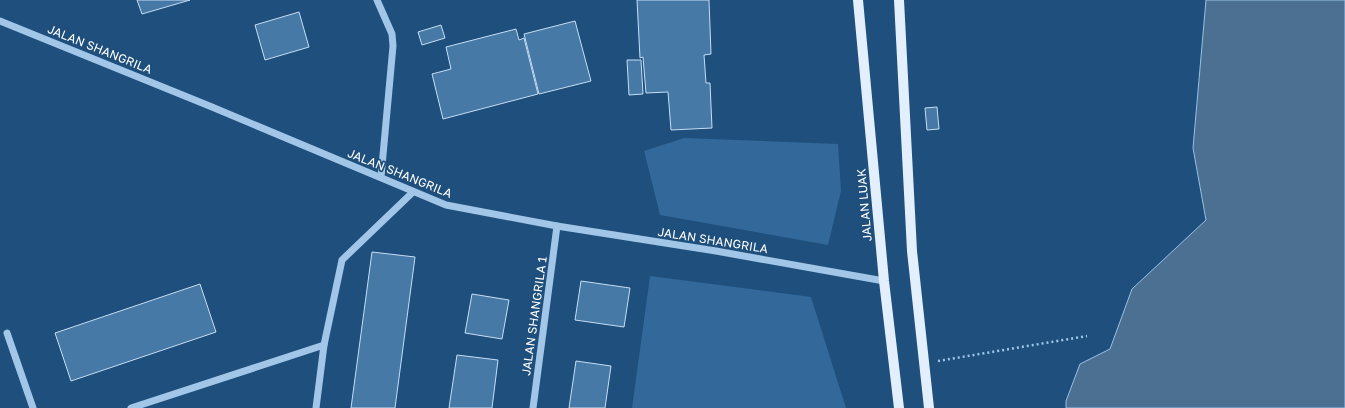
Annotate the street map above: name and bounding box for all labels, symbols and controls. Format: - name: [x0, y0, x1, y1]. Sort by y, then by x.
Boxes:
- street label: JALAN SHANGRILA: [46, 21, 154, 77]
- street label: JALAN SHANGRILA: [346, 145, 454, 201]
- street label: JALAN LUAK: [853, 168, 875, 242]
- street label: JALAN SHANGRILA: [657, 224, 769, 256]
- street label: JALAN SHANGRILA 1: [518, 255, 550, 377]

